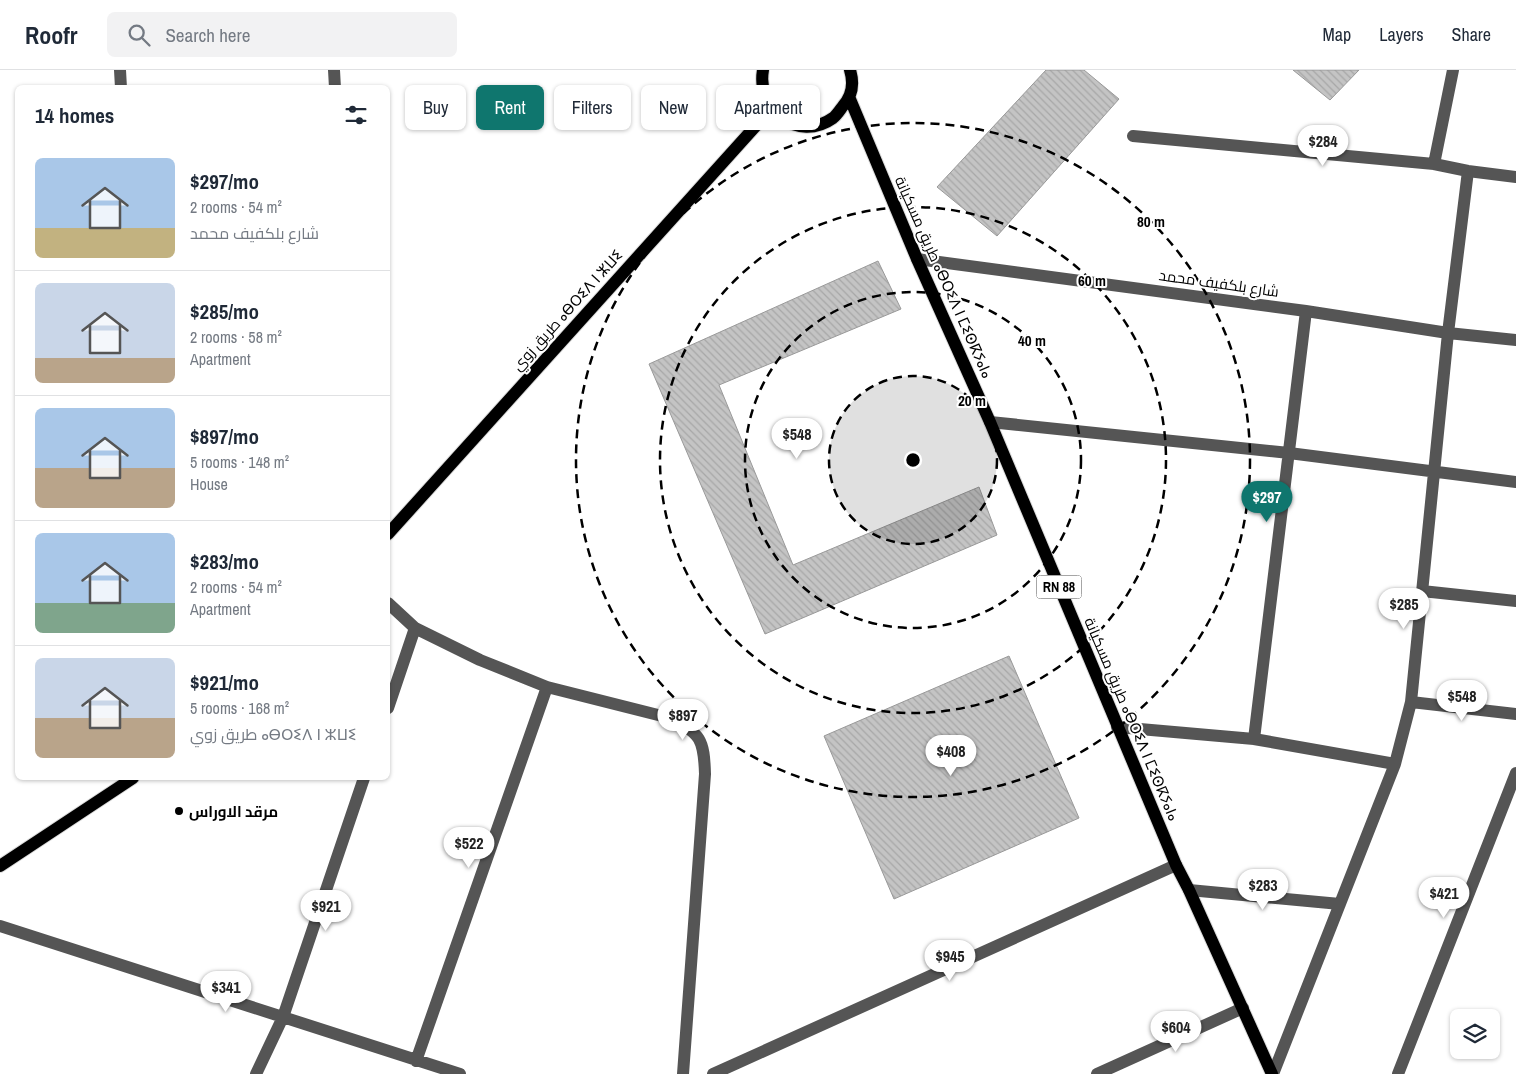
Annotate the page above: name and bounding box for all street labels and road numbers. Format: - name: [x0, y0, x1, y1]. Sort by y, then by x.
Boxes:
- street label: طريق مسكيانة ⴰⴱⵔⵉⴷ ⵏ ⵎⵉⵙⴽⵢⴰⵏⴰ: [890, 173, 998, 381]
- street label: طريق زوي ⴰⴱⵔⵉⴷ ⵏ ⵣⵡⵉ: [507, 245, 629, 376]
- street label: شارع بلكفيف محمد: [1157, 264, 1280, 303]
- road number: RN 88: [1036, 576, 1082, 598]
- street label: طريق مسكيانة ⴰⴱⵔⵉⴷ ⵏ ⵎⵉⵙⴽⵢⴰⵏⴰ: [1080, 614, 1184, 824]

